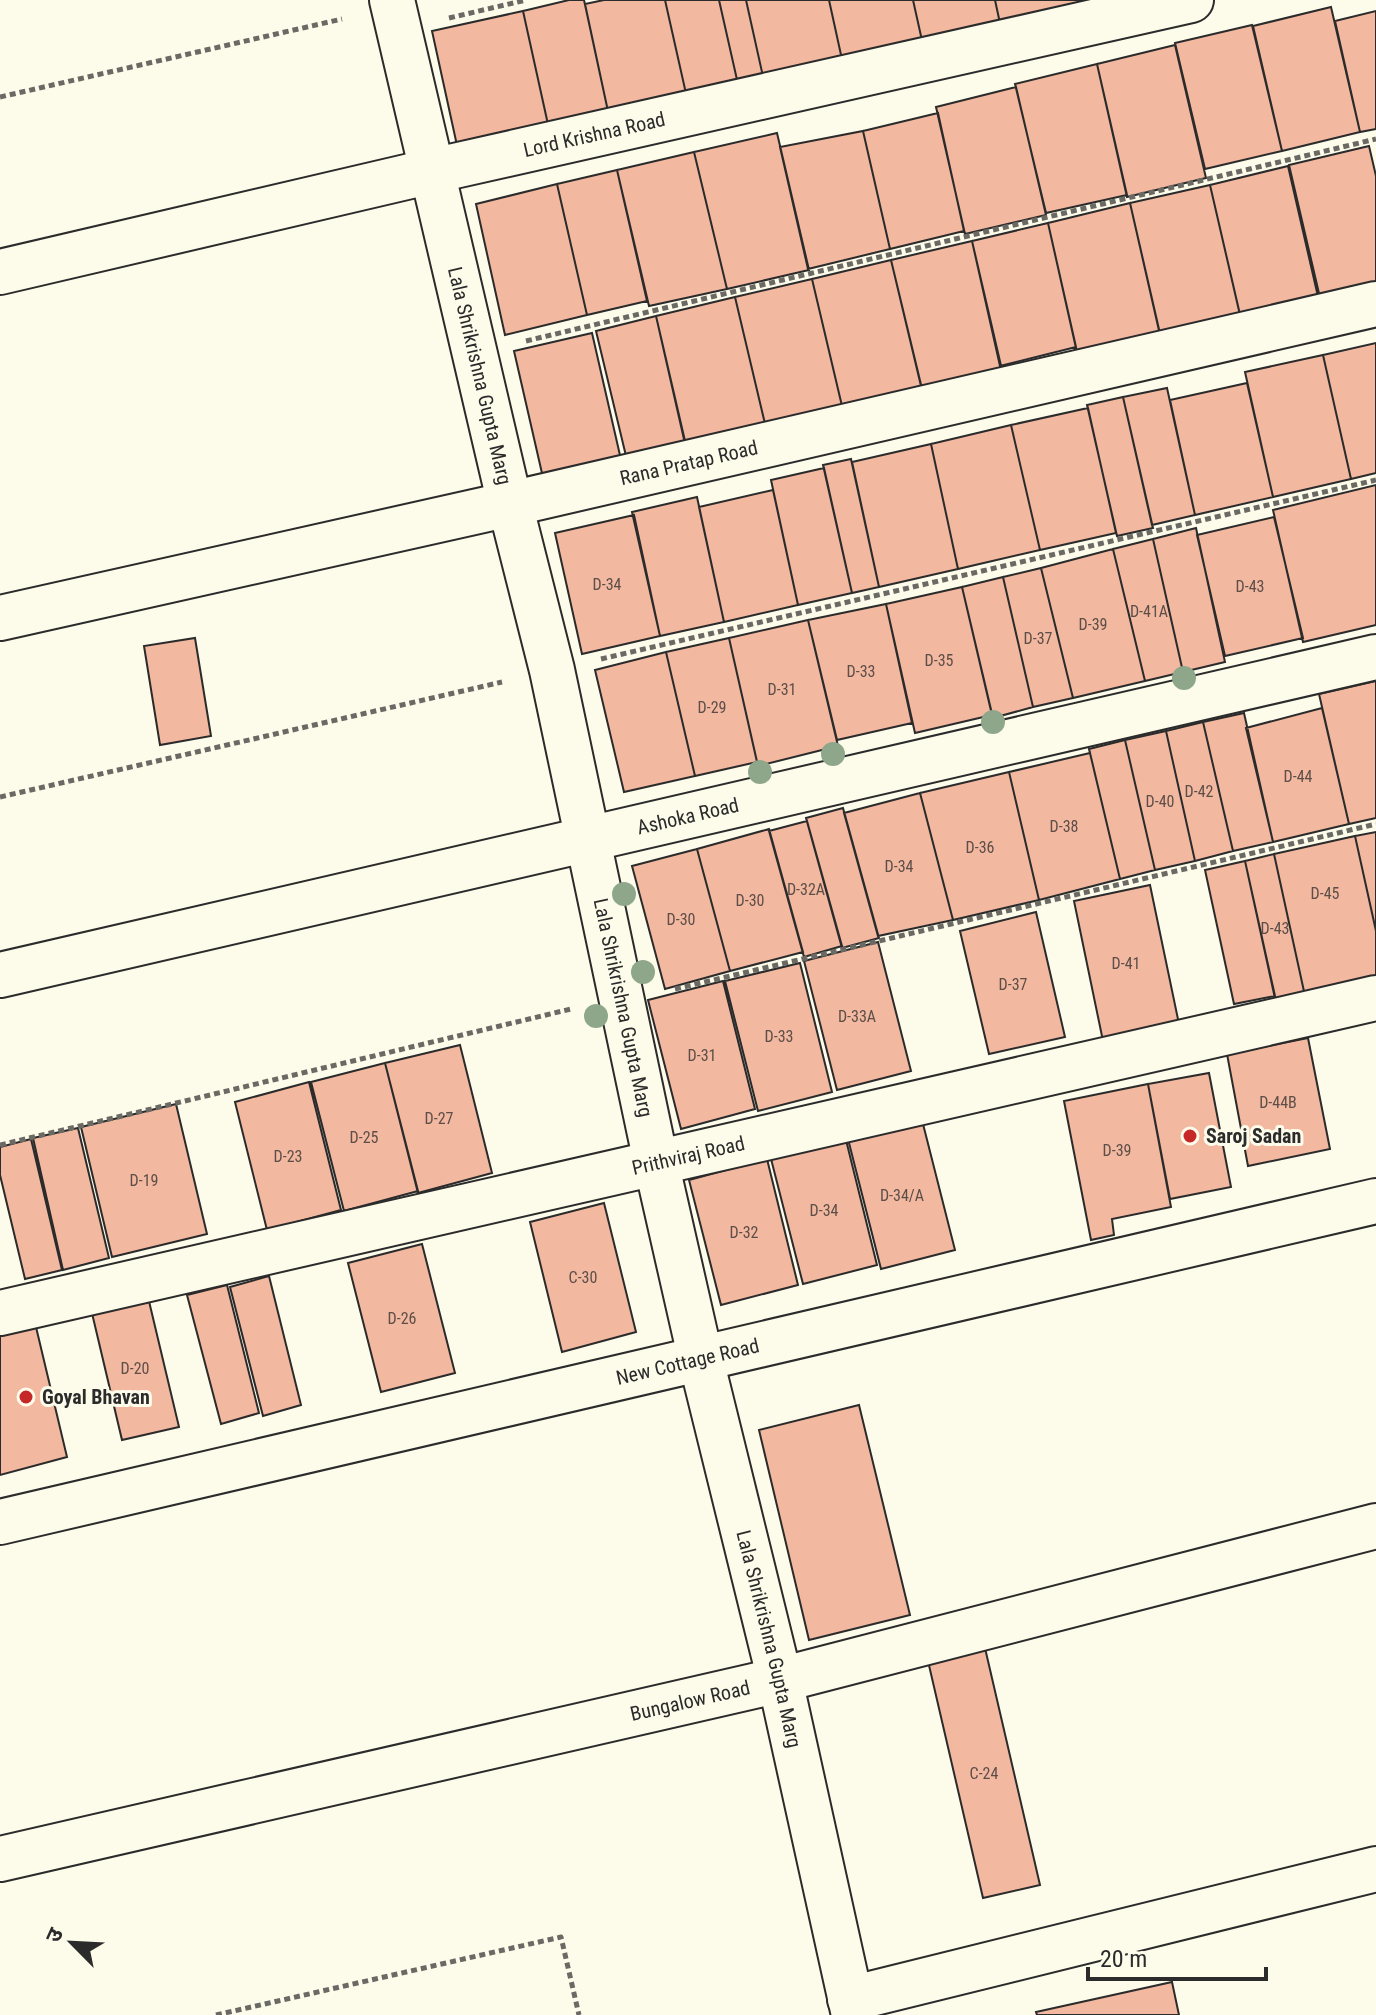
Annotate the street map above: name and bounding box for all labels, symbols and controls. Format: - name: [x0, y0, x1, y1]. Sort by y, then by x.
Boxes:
- street label: Lord Krishna Road: [521, 107, 667, 162]
- street label: Lala Shrikrishna Gupta Marg: [443, 265, 517, 487]
- street label: Rana Pratap Road: [617, 435, 760, 490]
- house number: D-34: [593, 575, 622, 594]
- house number: D-43: [1236, 577, 1264, 596]
- house number: D-41A: [1130, 602, 1168, 621]
- house number: D-39: [1079, 615, 1107, 634]
- house number: D-37: [1024, 629, 1053, 648]
- house number: D-35: [925, 651, 954, 670]
- house number: D-33: [847, 662, 875, 681]
- house number: D-31: [768, 680, 796, 699]
- house number: D-29: [698, 698, 726, 717]
- house number: D-44: [1284, 767, 1313, 786]
- house number: D-42: [1185, 782, 1214, 801]
- house number: D-40: [1146, 792, 1174, 811]
- street label: Ashoka Road: [635, 793, 741, 839]
- house number: D-38: [1050, 817, 1078, 836]
- house number: D-36: [966, 838, 995, 857]
- house number: D-34: [885, 857, 914, 876]
- house number: D-32A: [787, 880, 825, 899]
- house number: D-45: [1311, 884, 1340, 903]
- house number: D-30: [736, 891, 764, 910]
- street label: Lala Shrikrishna Gupta Marg: [589, 896, 658, 1119]
- house number: D-30: [667, 910, 695, 929]
- house number: D-43: [1261, 919, 1289, 938]
- house number: D-41: [1112, 954, 1140, 973]
- house number: D-37: [999, 975, 1028, 994]
- house number: D-33A: [838, 1007, 876, 1026]
- house number: D-33: [765, 1027, 793, 1046]
- house number: D-31: [688, 1046, 716, 1065]
- house number: D-44B: [1259, 1093, 1297, 1112]
- house number: D-27: [425, 1109, 454, 1128]
- place label: Saroj Sadan: [1206, 1124, 1301, 1148]
- marker: Saroj Sadan: [1181, 1127, 1199, 1145]
- house number: D-25: [350, 1128, 379, 1147]
- street label: Prithviraj Road: [629, 1131, 747, 1180]
- house number: D-39: [1103, 1141, 1131, 1160]
- house number: D-23: [274, 1147, 302, 1166]
- house number: D-19: [130, 1171, 158, 1190]
- house number: D-34/A: [880, 1186, 924, 1205]
- house number: D-34: [810, 1201, 839, 1220]
- house number: D-32: [730, 1223, 759, 1242]
- house number: C-30: [569, 1268, 597, 1287]
- house number: D-26: [388, 1309, 417, 1328]
- street label: New Cottage Road: [614, 1333, 761, 1390]
- house number: D-20: [121, 1359, 149, 1378]
- place label: Goyal Bhavan: [42, 1385, 150, 1409]
- marker: Goyal Bhavan: [17, 1388, 35, 1406]
- street label: Lala Shrikrishna Gupta Marg: [731, 1528, 807, 1750]
- street label: Bungalow Road: [628, 1675, 752, 1726]
- house number: C-24: [970, 1764, 999, 1783]
- north arrow: [32, 1903, 112, 1983]
- text: उ: [40, 1923, 69, 1946]
- scale bar: [1088, 1931, 1266, 1981]
- text: 20 m: [1100, 1945, 1147, 1973]

